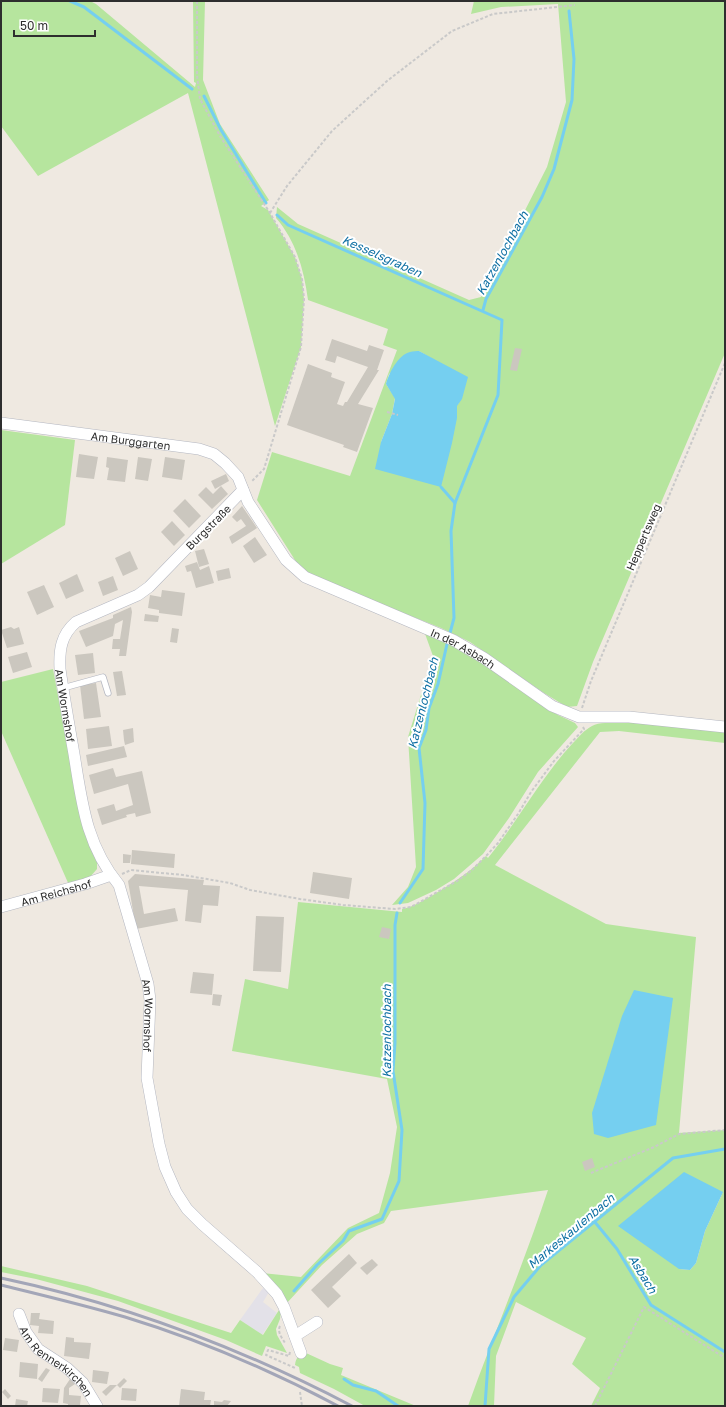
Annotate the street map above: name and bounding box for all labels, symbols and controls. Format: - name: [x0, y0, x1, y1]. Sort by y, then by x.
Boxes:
- scale bar: [14, 12, 95, 38]
- text: 50 m: [20, 18, 48, 33]
- water label: Katzenlochbach: [473, 208, 531, 297]
- water label: Kesselsgraben: [340, 232, 425, 280]
- street label: Am Burggarten: [90, 428, 171, 452]
- street label: Burgstraße: [183, 502, 233, 552]
- street label: Heppertsweg: [623, 502, 663, 572]
- street label: In der Asbach: [429, 625, 498, 671]
- water label: Katzenlochbach: [404, 655, 442, 750]
- street label: Am Wormshof: [54, 668, 78, 743]
- street label: Am Reichshof: [19, 876, 93, 908]
- street label: Am Wormshof: [140, 977, 157, 1052]
- water label: Katzenlochbach: [379, 984, 394, 1078]
- water label: Markeskaulenbach: [525, 1190, 618, 1272]
- water label: Asbach: [626, 1252, 661, 1297]
- street label: Am Rennerkirchen: [18, 1324, 96, 1398]

